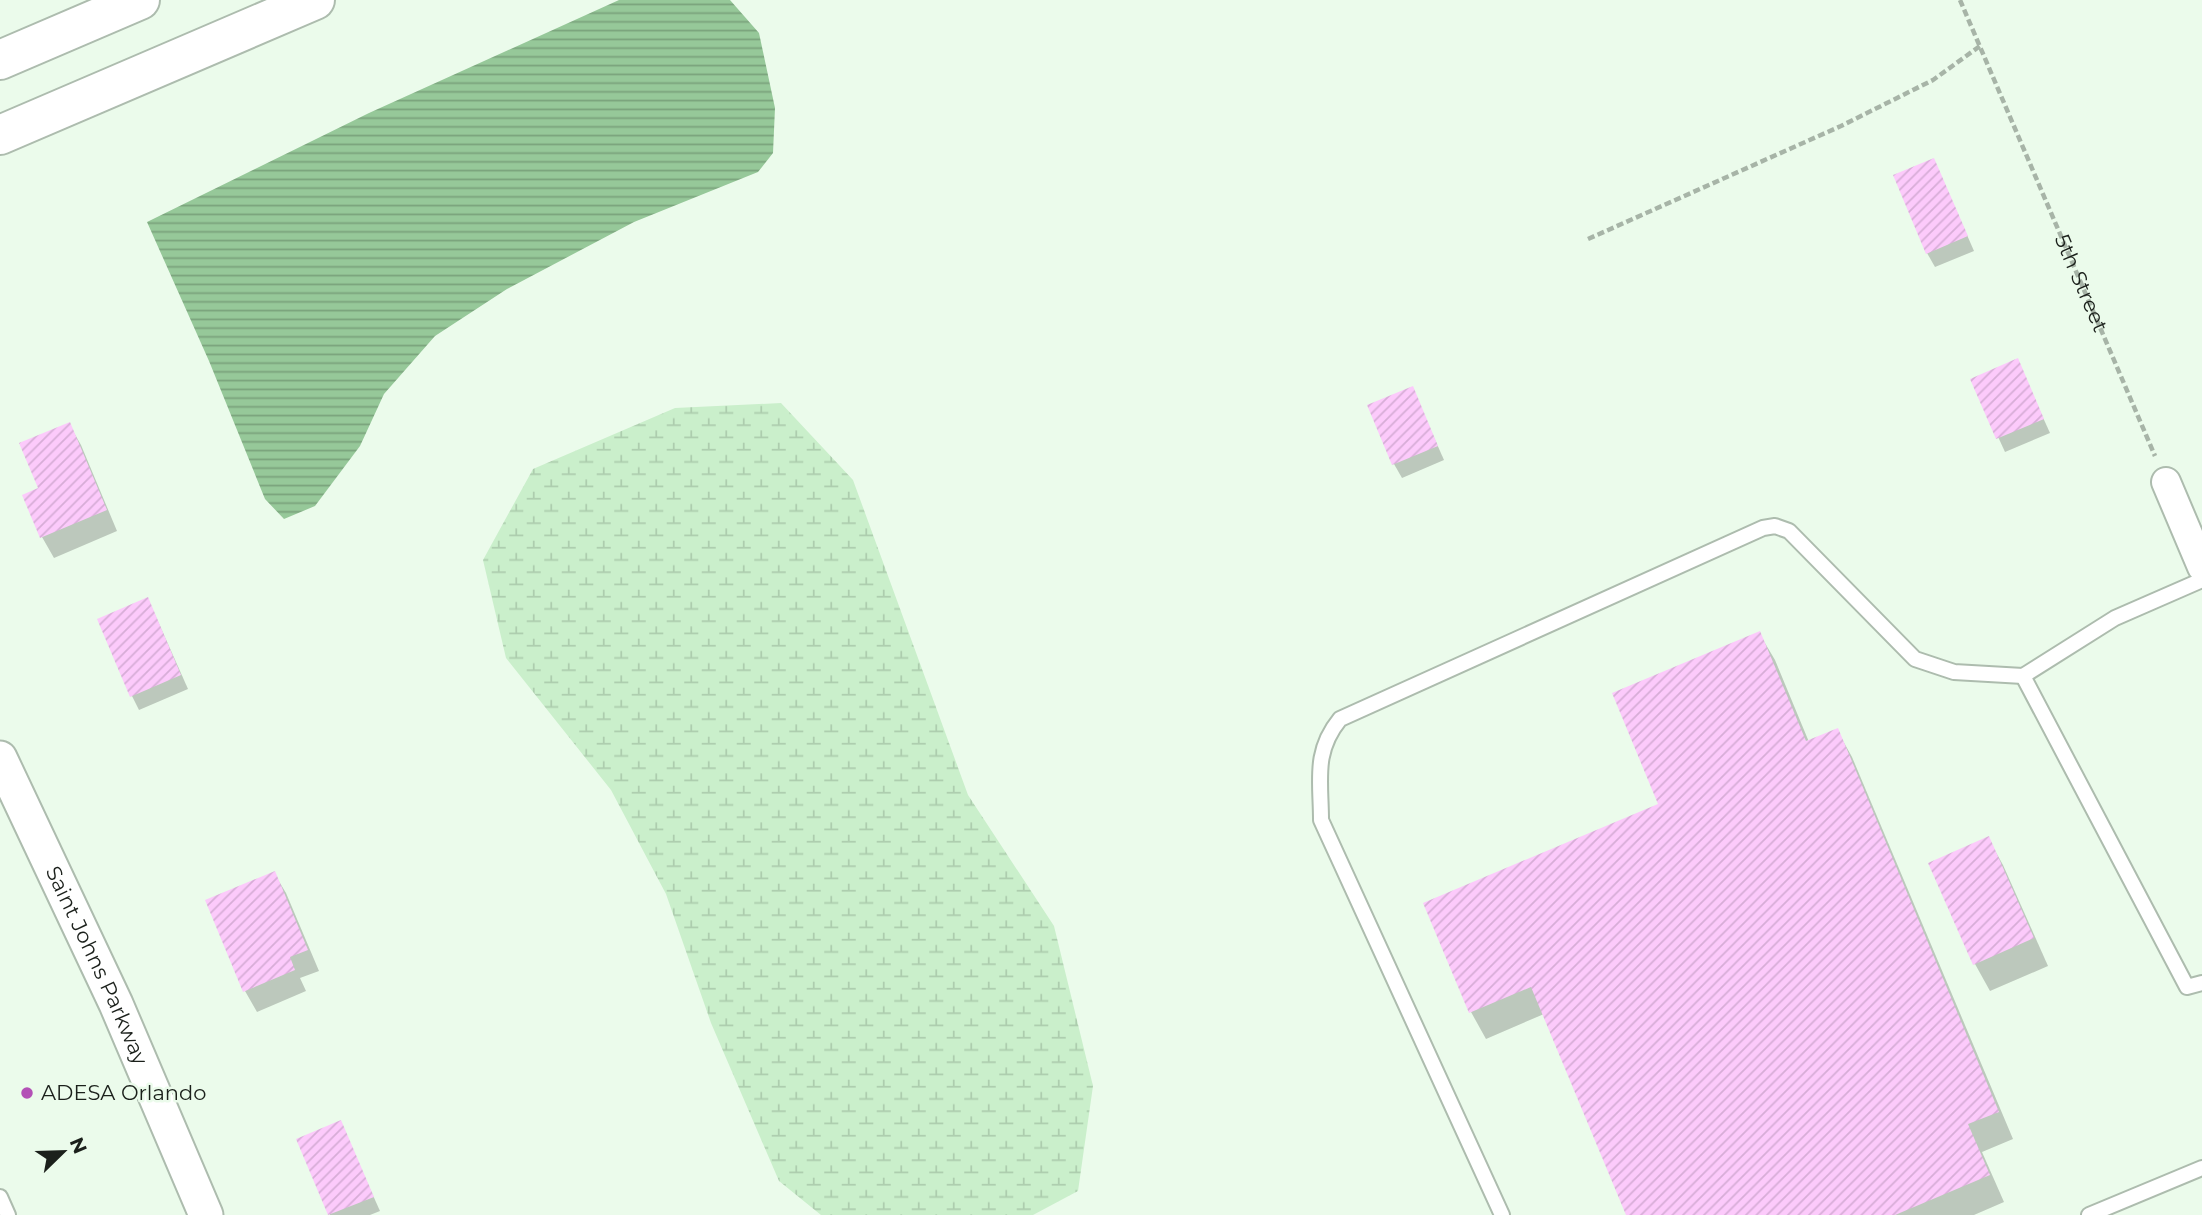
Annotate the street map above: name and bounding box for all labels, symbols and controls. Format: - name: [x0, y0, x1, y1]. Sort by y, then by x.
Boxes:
- street label: 5th Street: [2050, 230, 2113, 336]
- street label: Saint Johns Parkway: [41, 862, 154, 1069]
- place label: ADESA Orlando: [41, 1080, 206, 1105]
- marker: ADESA Orlando: [19, 1085, 35, 1101]
- north arrow: [28, 1117, 98, 1187]
- text: N: [65, 1134, 92, 1157]

